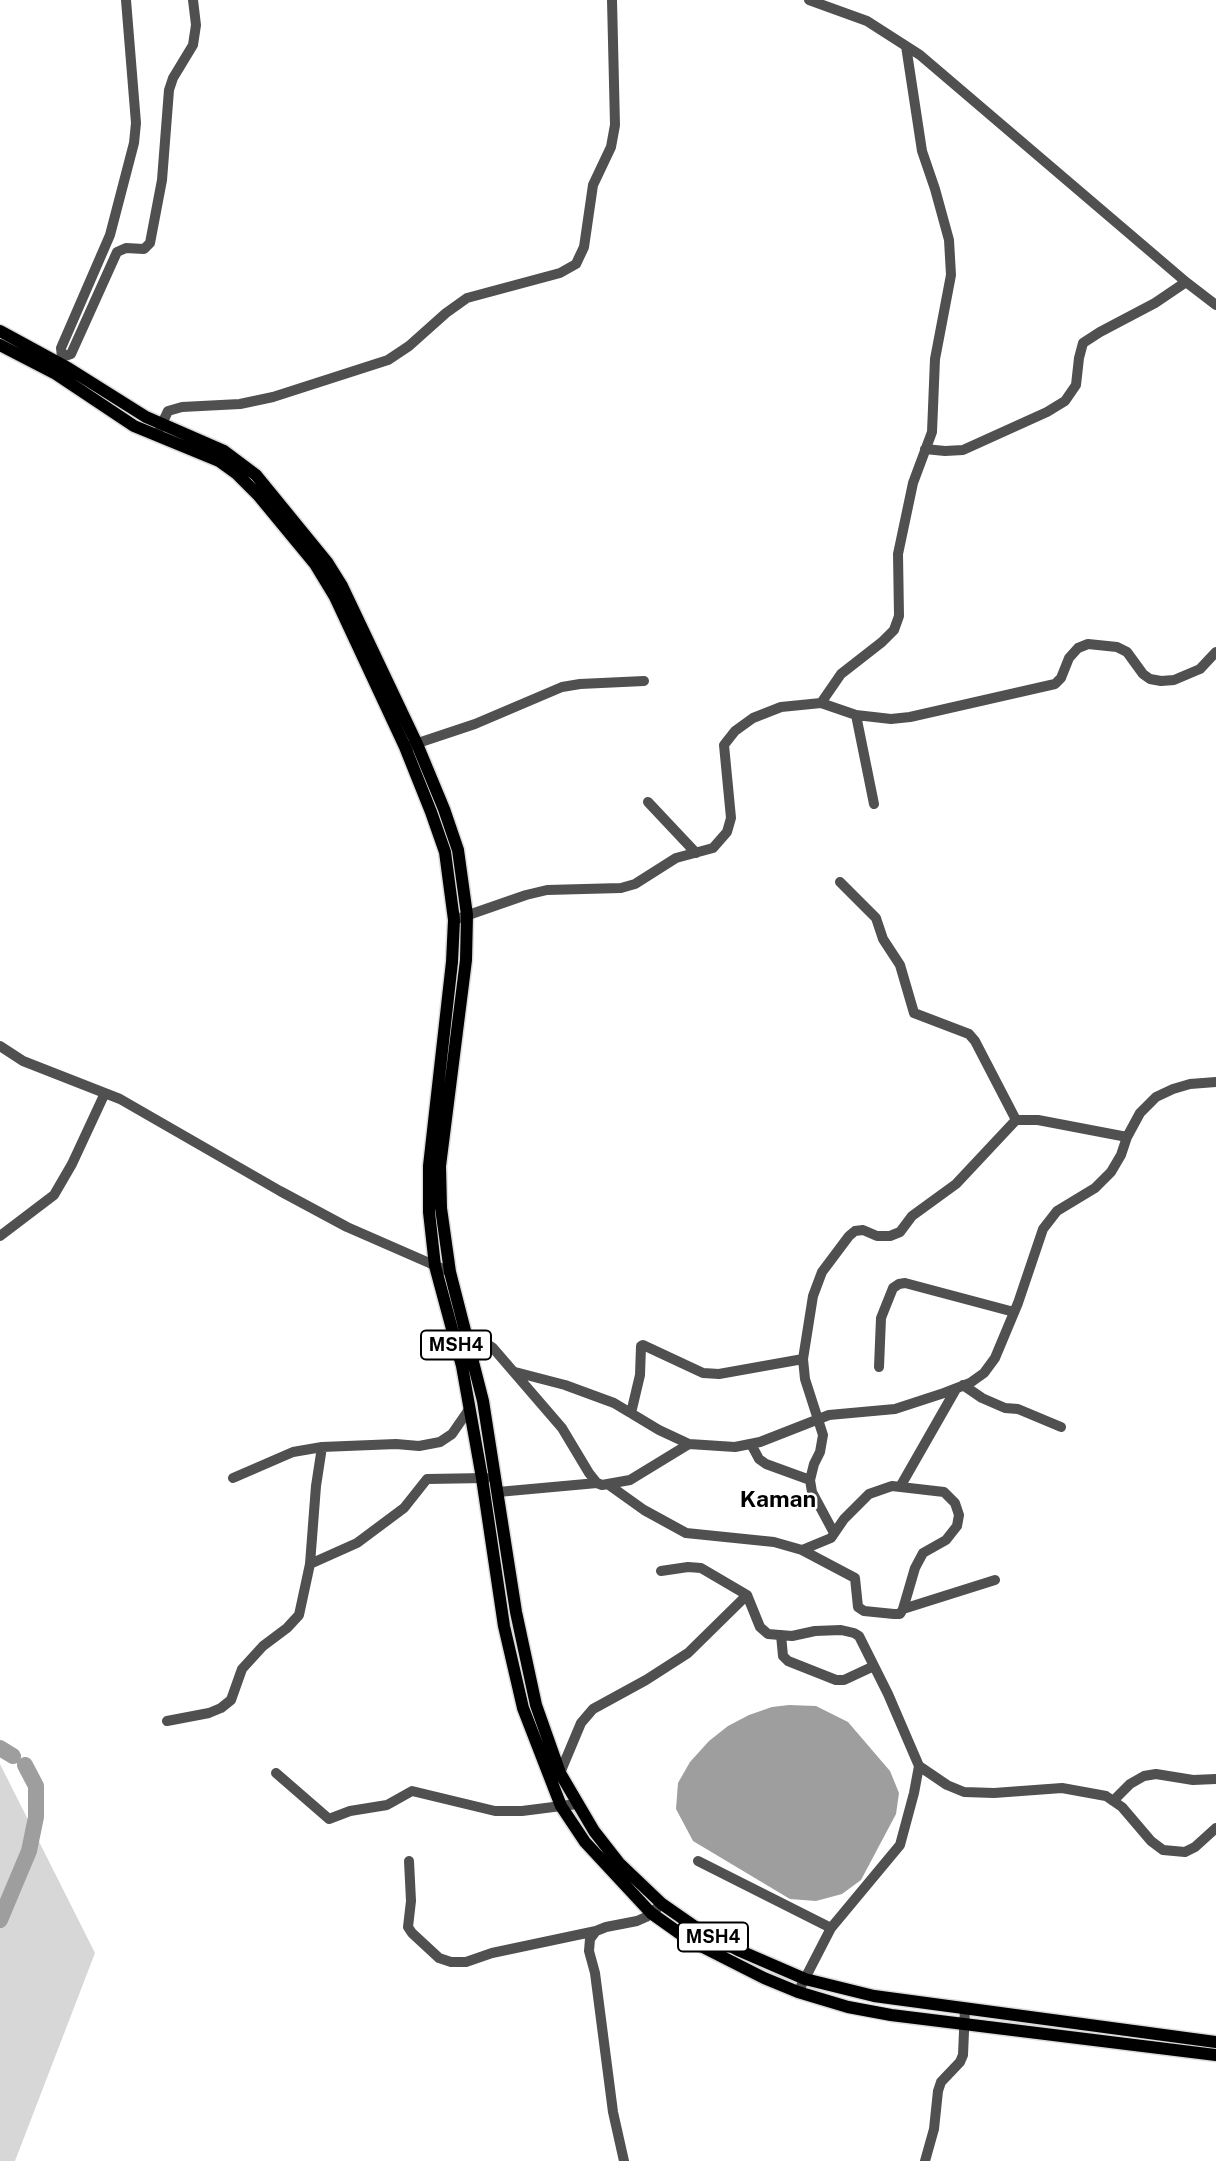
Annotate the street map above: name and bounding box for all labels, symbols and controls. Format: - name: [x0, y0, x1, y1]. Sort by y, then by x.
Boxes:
- road number: MSH4: [421, 1330, 491, 1360]
- district label: Kaman: [740, 1486, 816, 1514]
- road number: MSH4: [678, 1923, 748, 1952]

